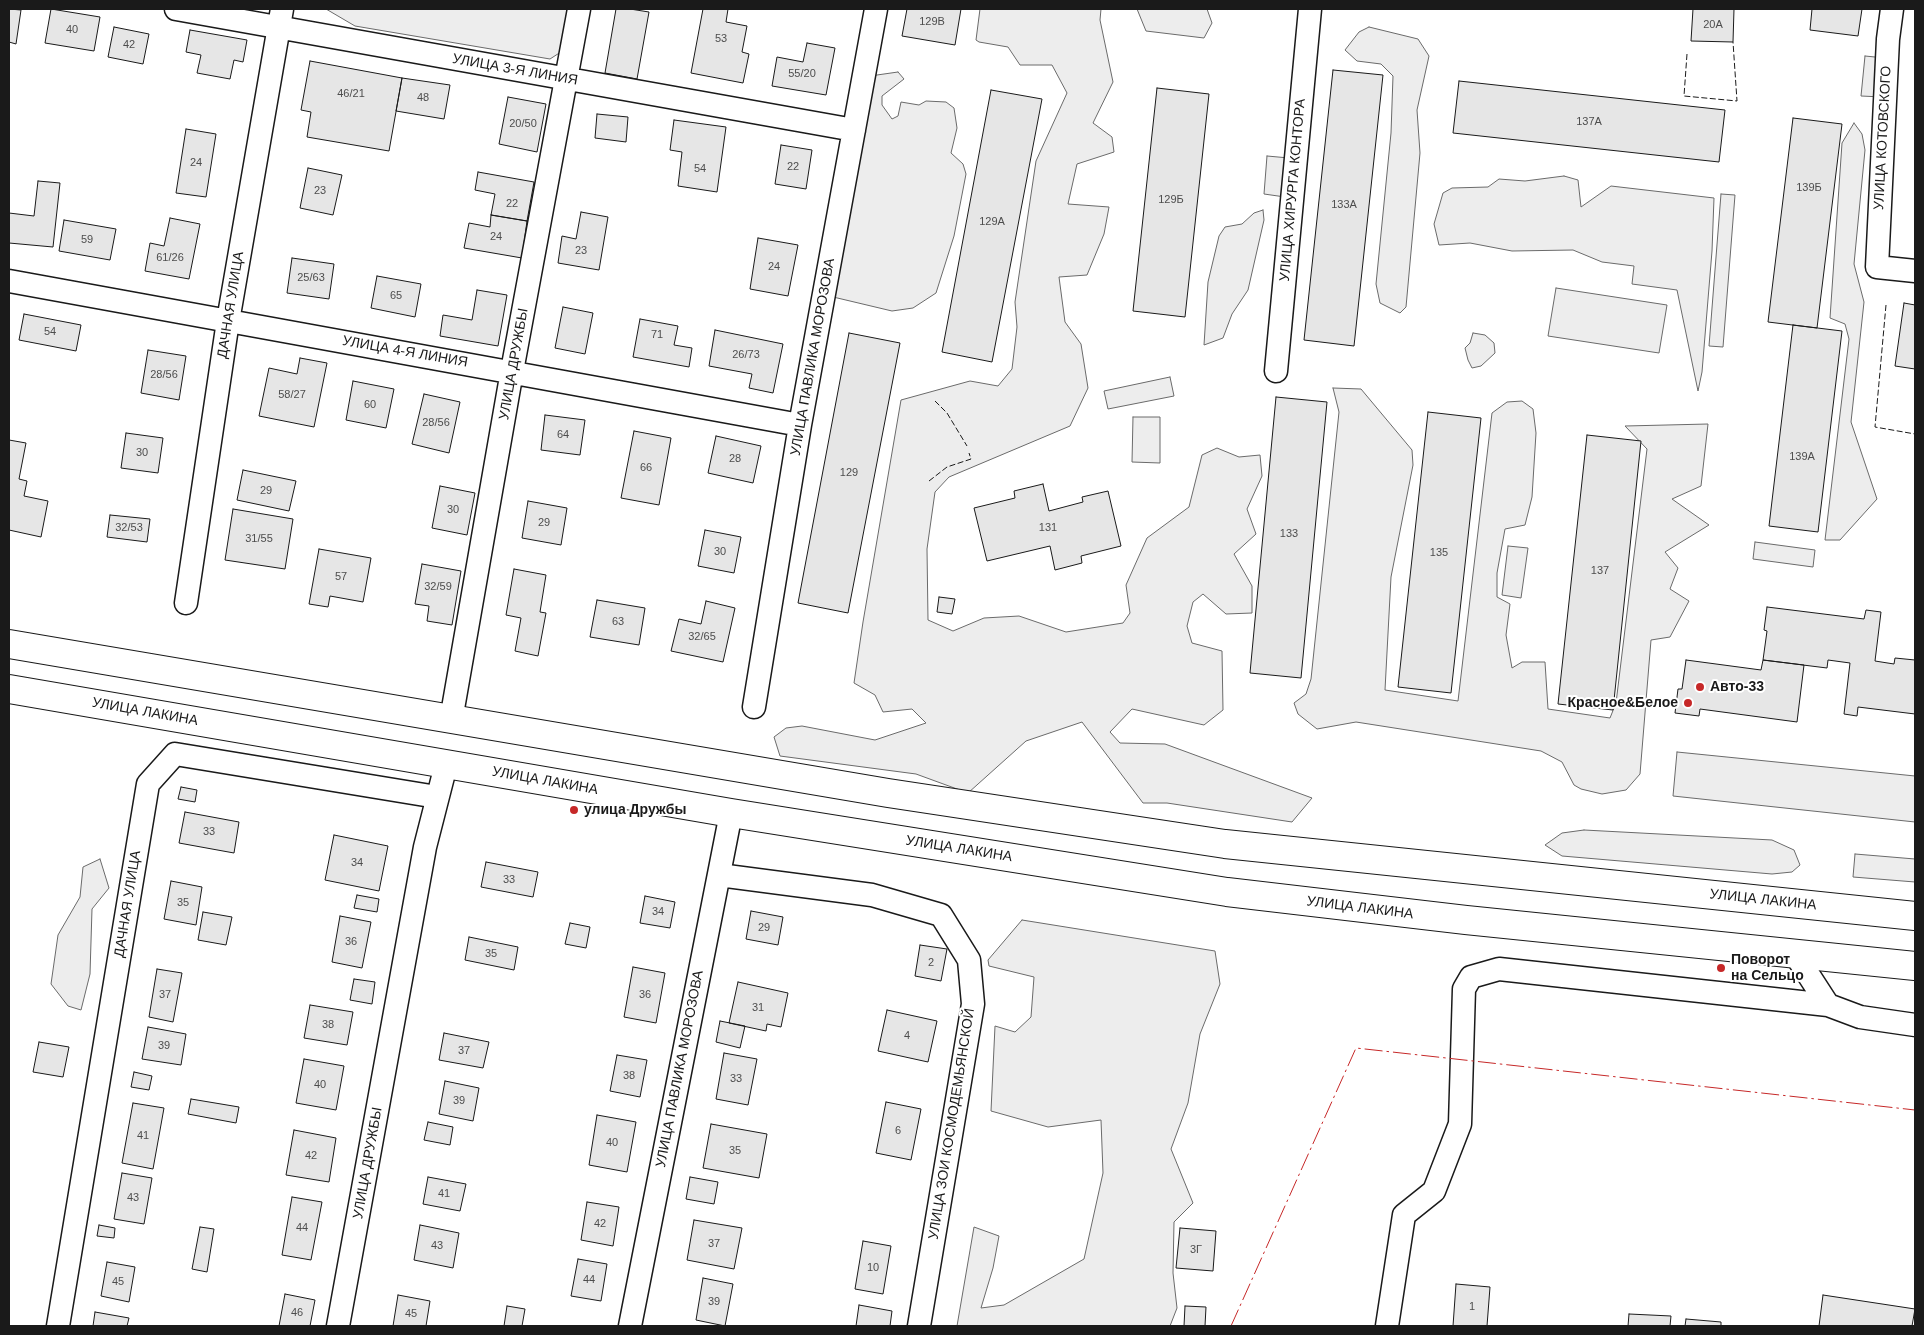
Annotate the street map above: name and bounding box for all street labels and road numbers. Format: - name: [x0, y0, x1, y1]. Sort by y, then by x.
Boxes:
- street label: УЛИЦА 3-Я ЛИНИЯ: [451, 51, 579, 89]
- street label: УЛИЦА КОТОВСКОГО: [1871, 65, 1895, 211]
- street label: УЛИЦА ХИРУРГА КОНТОРА: [1277, 98, 1309, 282]
- street label: ДАЧНАЯ УЛИЦА: [214, 250, 248, 360]
- street label: УЛИЦА ПАВЛИКА МОРОЗОВА: [787, 257, 839, 457]
- street label: УЛИЦА ДРУЖБЫ: [496, 307, 532, 421]
- street label: УЛИЦА 4-Я ЛИНИЯ: [341, 333, 469, 371]
- street label: УЛИЦА ЛАКИНА: [91, 694, 199, 730]
- street label: УЛИЦА ЛАКИНА: [491, 763, 599, 799]
- street label: УЛИЦА ЛАКИНА: [905, 832, 1013, 866]
- street label: ДАЧНАЯ УЛИЦА: [111, 849, 145, 959]
- street label: УЛИЦА ЛАКИНА: [1709, 886, 1817, 914]
- street label: УЛИЦА ЛАКИНА: [1306, 893, 1414, 923]
- street label: УЛИЦА ПАВЛИКА МОРОЗОВА: [653, 969, 707, 1169]
- street label: УЛИЦА ЗОИ КОСМОДЕМЬЯНСКОЙ: [925, 1007, 979, 1241]
- street label: УЛИЦА ДРУЖБЫ: [350, 1106, 386, 1220]

